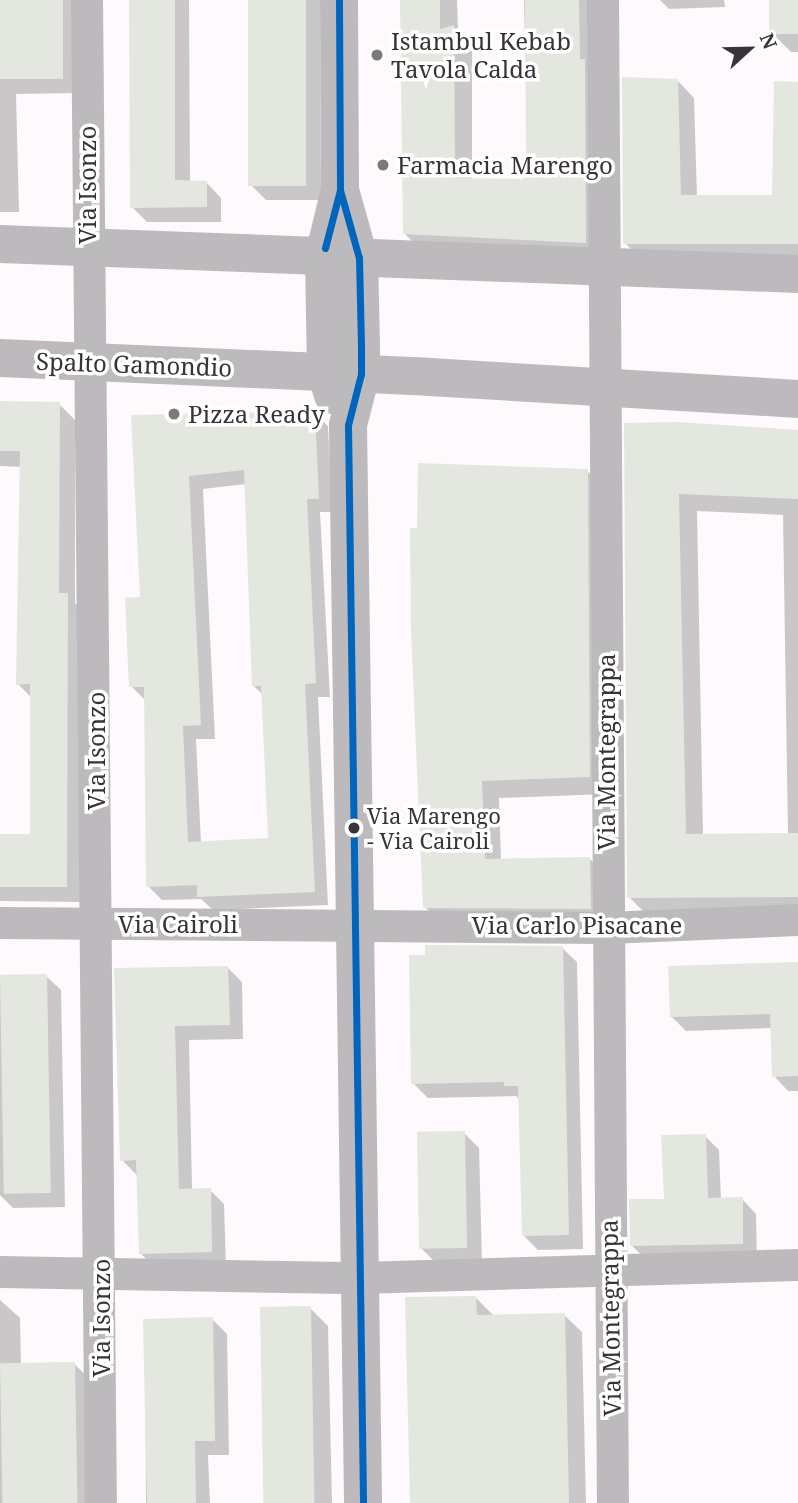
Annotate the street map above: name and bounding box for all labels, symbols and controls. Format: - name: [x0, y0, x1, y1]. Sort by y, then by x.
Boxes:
- north arrow: [714, 14, 784, 84]
- place label: Istambul Kebab Tavola Calda: [391, 27, 571, 83]
- text: N: [754, 29, 783, 53]
- marker: Istambul Kebab Tavola Calda: [369, 47, 385, 63]
- street label: Via Isonzo: [73, 126, 101, 244]
- place label: Farmacia Marengo: [397, 151, 613, 179]
- marker: Farmacia Marengo: [375, 157, 391, 173]
- street label: Spalto Gamondio: [35, 346, 233, 382]
- place label: Pizza Ready: [188, 400, 325, 428]
- marker: Pizza Ready: [166, 406, 182, 422]
- street label: Via Montegrappa: [592, 654, 620, 850]
- street label: Via Isonzo: [82, 692, 110, 810]
- place label: Via Marengo - Via Cairoli: [367, 802, 501, 854]
- marker: Via Marengo - Via Cairoli: [347, 821, 361, 835]
- street label: Via Cairoli: [118, 910, 238, 938]
- street label: Via Carlo Pisacane: [472, 911, 682, 939]
- street label: Via Montegrappa: [594, 1219, 626, 1417]
- street label: Via Isonzo: [87, 1259, 115, 1377]

